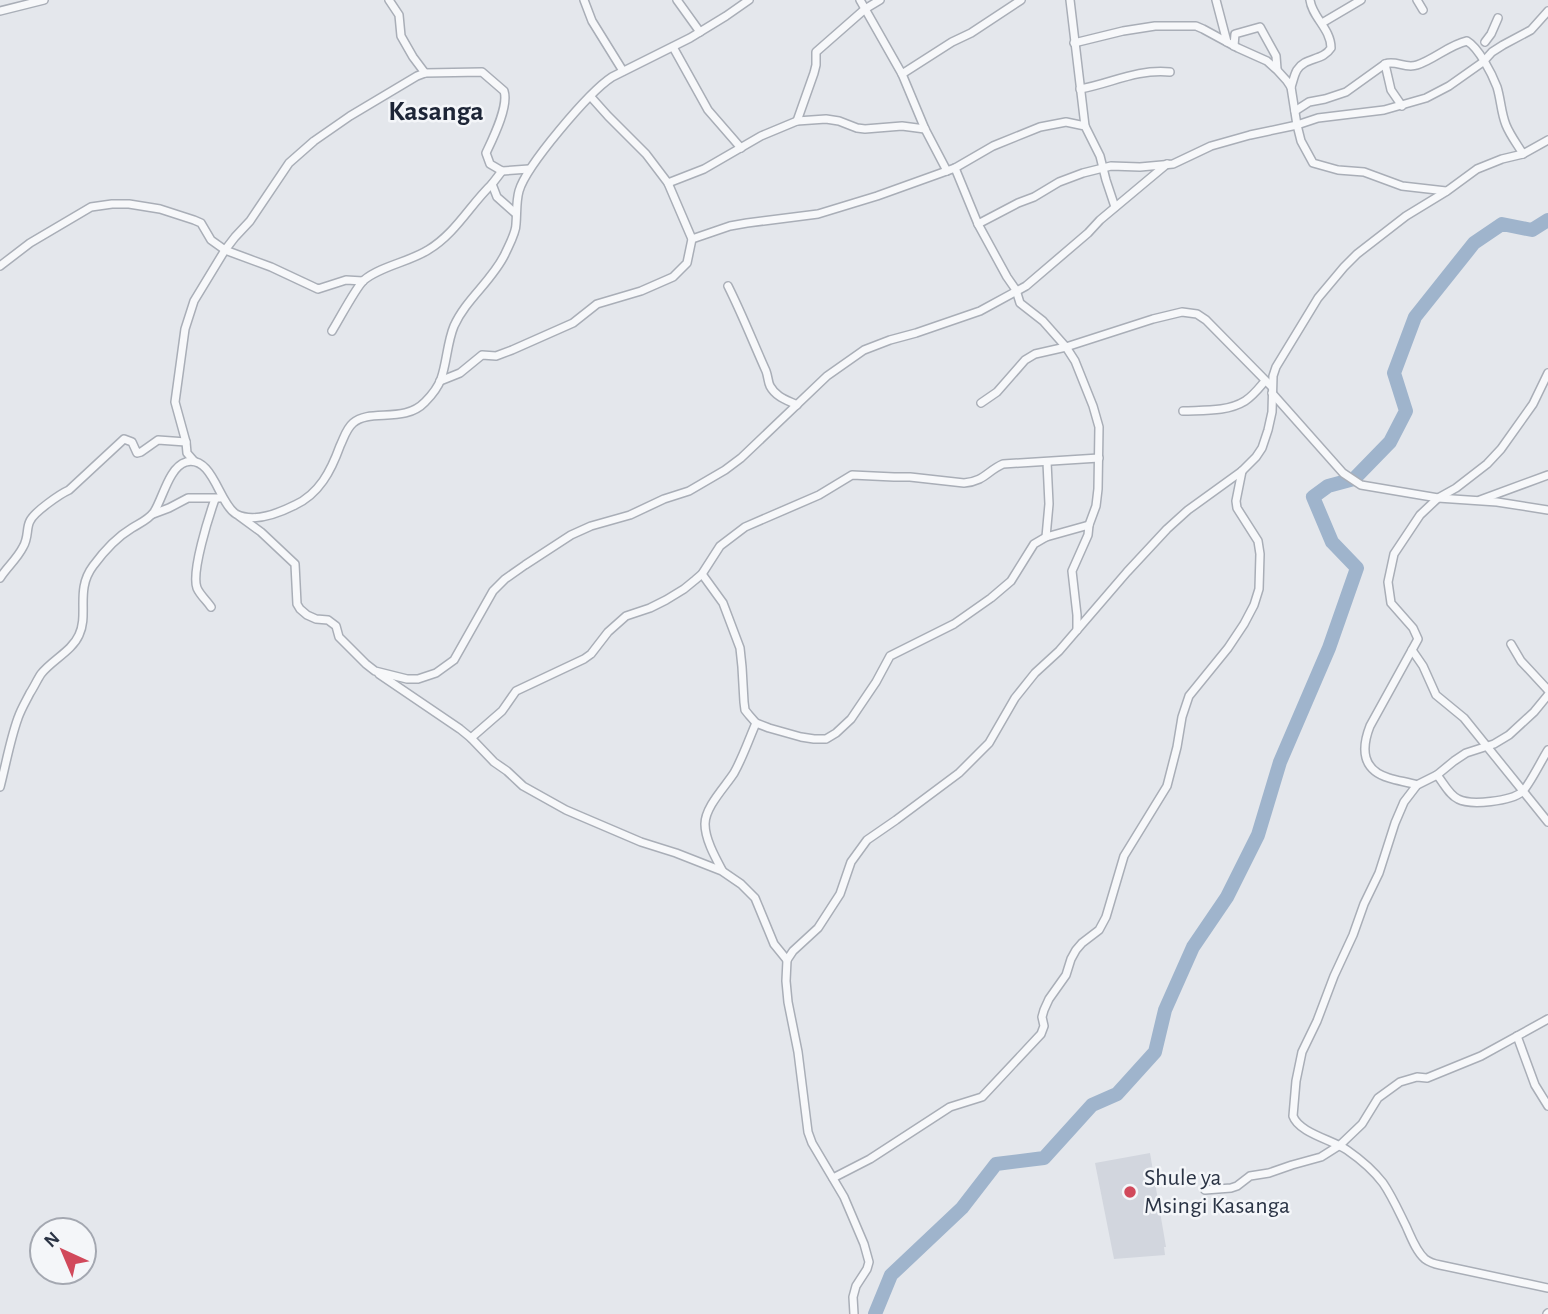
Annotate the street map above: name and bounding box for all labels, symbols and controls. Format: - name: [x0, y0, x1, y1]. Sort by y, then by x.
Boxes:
- district label: Kasanga: [388, 98, 484, 126]
- place label: Shule ya Msingi Kasanga: [1144, 1166, 1290, 1218]
- marker: Shule ya Msingi Kasanga: [1122, 1184, 1138, 1200]
- north arrow: [28, 1216, 98, 1286]
- text: N: [41, 1228, 64, 1251]

